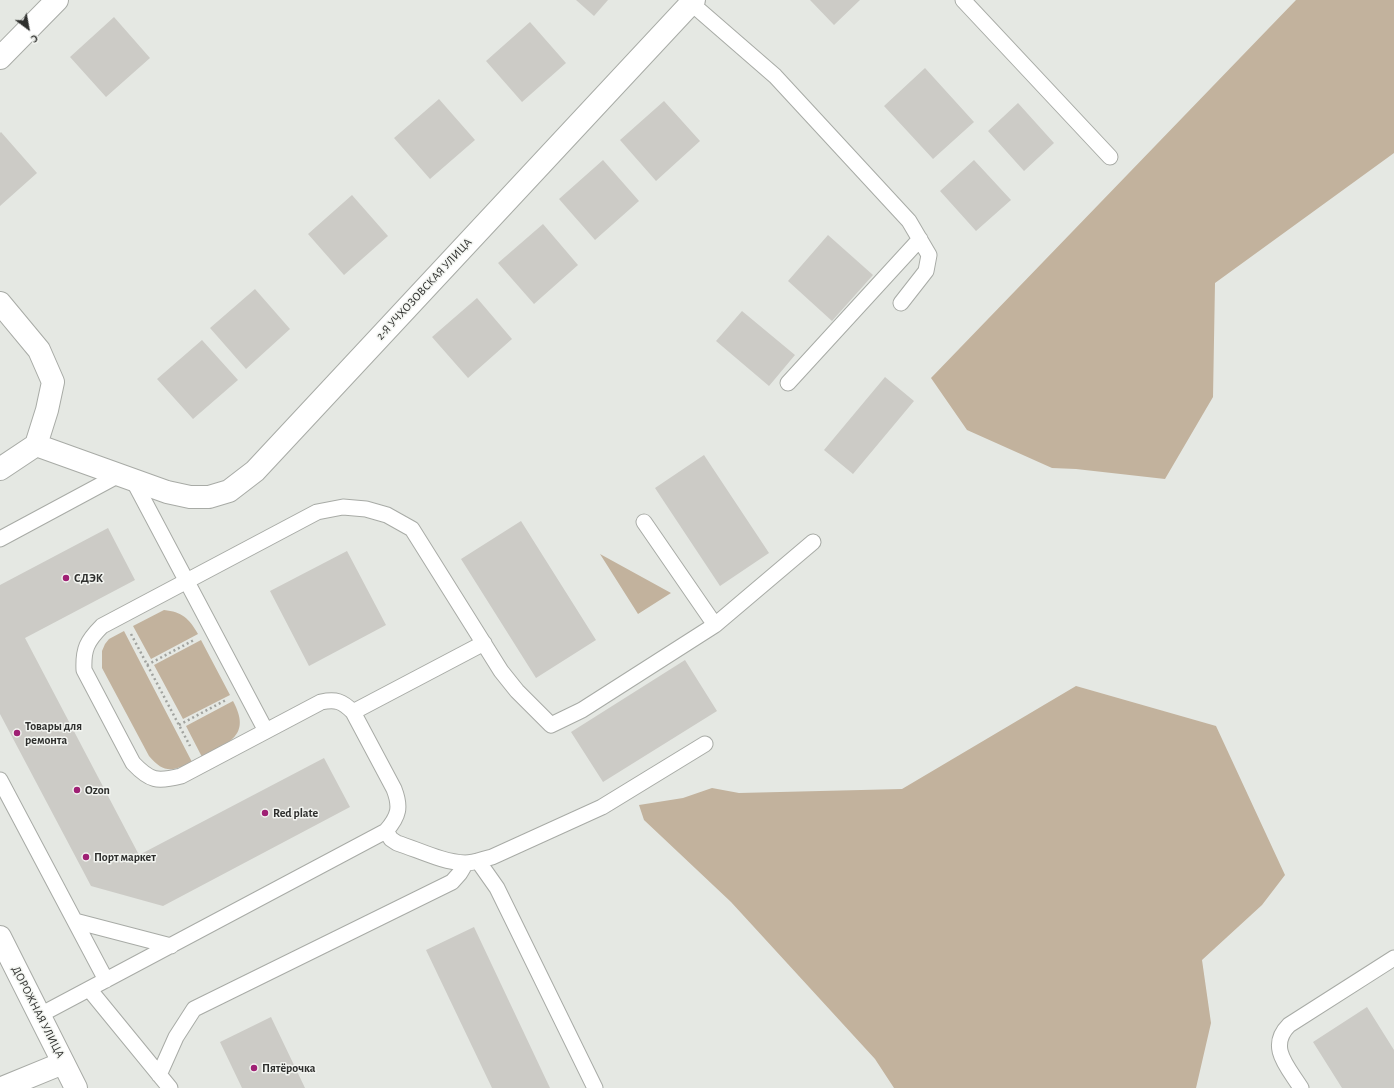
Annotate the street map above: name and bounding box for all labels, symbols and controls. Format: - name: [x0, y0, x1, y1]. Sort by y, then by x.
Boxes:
- north arrow: [8, 8, 48, 48]
- text: С: [29, 32, 40, 45]
- street label: 2-Я УЧХОЗОВСКАЯ УЛИЦА: [373, 235, 475, 343]
- place label: СДЭК: [74, 571, 103, 585]
- marker: СДЭК: [61, 573, 71, 583]
- place label: Товары для ремонта: [25, 719, 82, 747]
- marker: Товары для ремонта: [12, 728, 22, 738]
- place label: Ozon: [85, 783, 110, 797]
- marker: Ozon: [72, 785, 82, 795]
- place label: Red plate: [273, 806, 318, 820]
- marker: Red plate: [260, 808, 270, 818]
- place label: Порт маркет: [94, 850, 156, 864]
- marker: Порт маркет: [81, 852, 91, 862]
- street label: ДОРОЖНАЯ УЛИЦА: [9, 964, 67, 1060]
- place label: Пятёрочка: [262, 1061, 315, 1075]
- marker: Пятёрочка: [249, 1063, 259, 1073]

